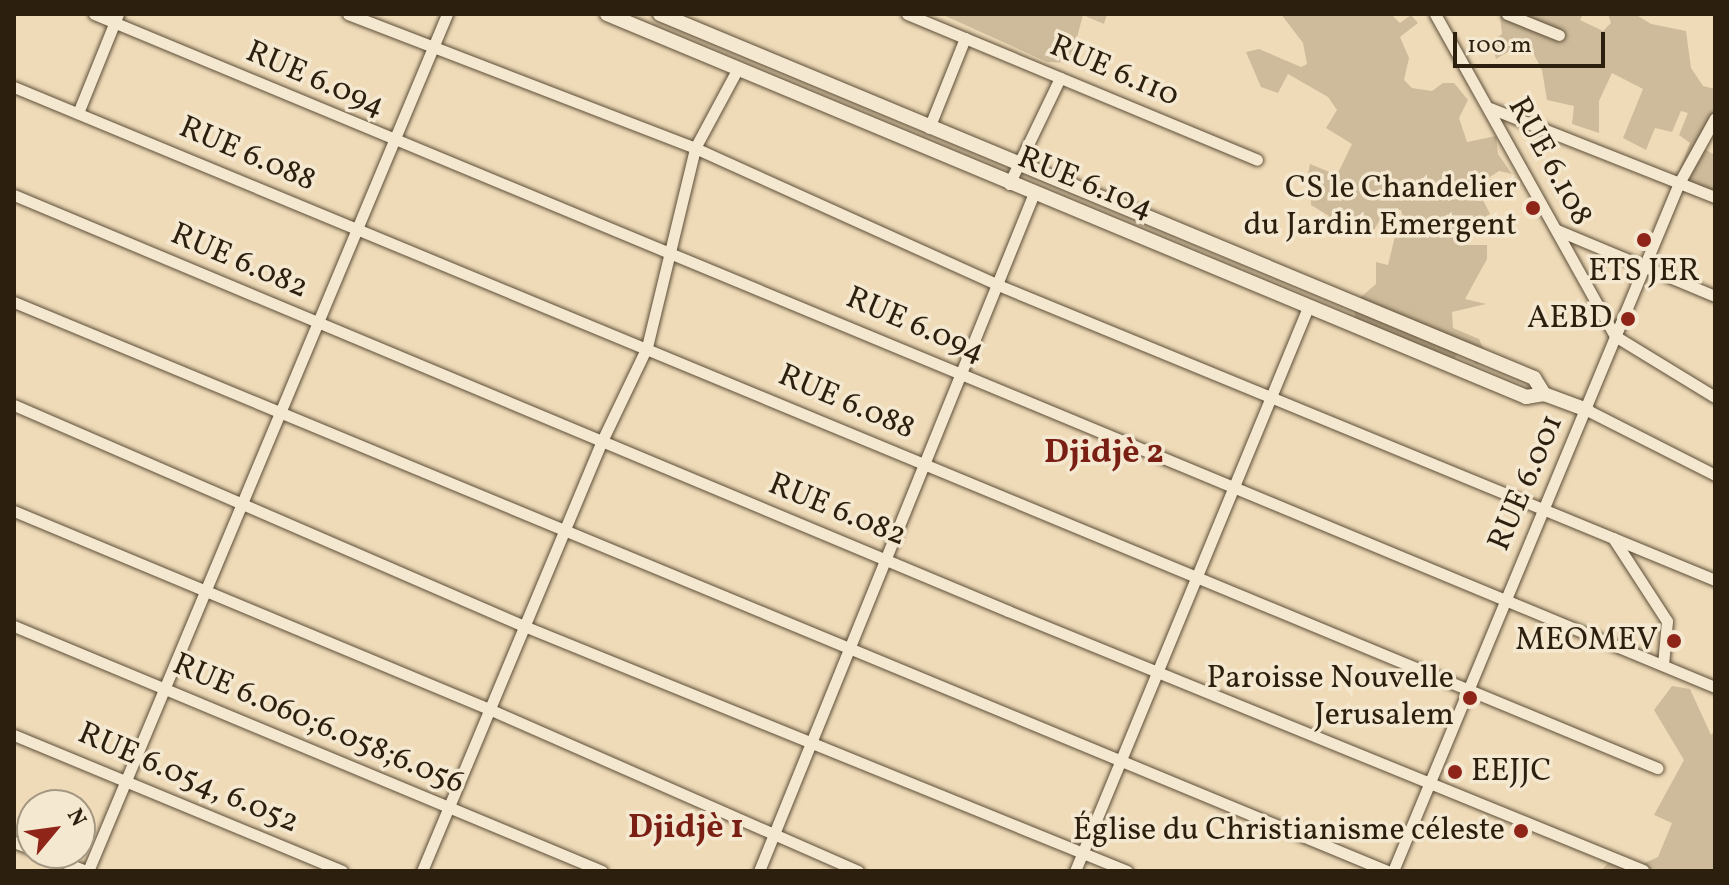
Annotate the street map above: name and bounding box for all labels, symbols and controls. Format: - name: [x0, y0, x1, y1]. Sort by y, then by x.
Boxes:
- scale bar: [1457, 16, 1609, 66]
- street label: RUE 6.110: [1043, 28, 1185, 116]
- text: 100 m: [1467, 29, 1532, 63]
- street label: RUE 6.094: [240, 34, 390, 126]
- street label: RUE 6.108: [1498, 91, 1600, 233]
- street label: RUE 6.088: [173, 109, 321, 201]
- street label: RUE 6.104: [1012, 139, 1158, 229]
- place label: CS le Chandelier du Jardin Emergent: [1243, 171, 1517, 246]
- marker: CS le Chandelier du Jardin Emergent: [1524, 199, 1542, 217]
- street label: RUE 6.082: [165, 216, 313, 308]
- marker: ETS JER: [1635, 231, 1653, 249]
- place label: ETS JER: [1588, 253, 1700, 291]
- street label: RUE 6.094: [840, 280, 990, 372]
- place label: AEBD: [1527, 300, 1612, 338]
- marker: AEBD: [1619, 310, 1637, 328]
- street label: RUE 6.088: [772, 357, 920, 449]
- street label: RUE 6.001: [1481, 409, 1573, 557]
- district label: Djidjè 2: [1044, 434, 1164, 474]
- street label: RUE 6.082: [762, 466, 912, 556]
- place label: MEOMEV: [1515, 622, 1658, 660]
- marker: MEOMEV: [1665, 632, 1683, 650]
- street label: RUE 6.060;6.058;6.056: [166, 646, 470, 804]
- place label: Paroisse Nouvelle Jerusalem: [1207, 661, 1454, 736]
- marker: Paroisse Nouvelle Jerusalem: [1461, 689, 1479, 707]
- street label: RUE 6.054, 6.052: [72, 715, 304, 843]
- place label: EEJJC: [1471, 753, 1551, 791]
- marker: EEJJC: [1446, 763, 1464, 781]
- north arrow: [16, 789, 96, 869]
- text: N: [58, 804, 93, 833]
- district label: Djidjè 1: [628, 809, 744, 849]
- place label: Église du Christianisme céleste: [1073, 812, 1505, 850]
- marker: Église du Christianisme céleste: [1512, 822, 1530, 840]

